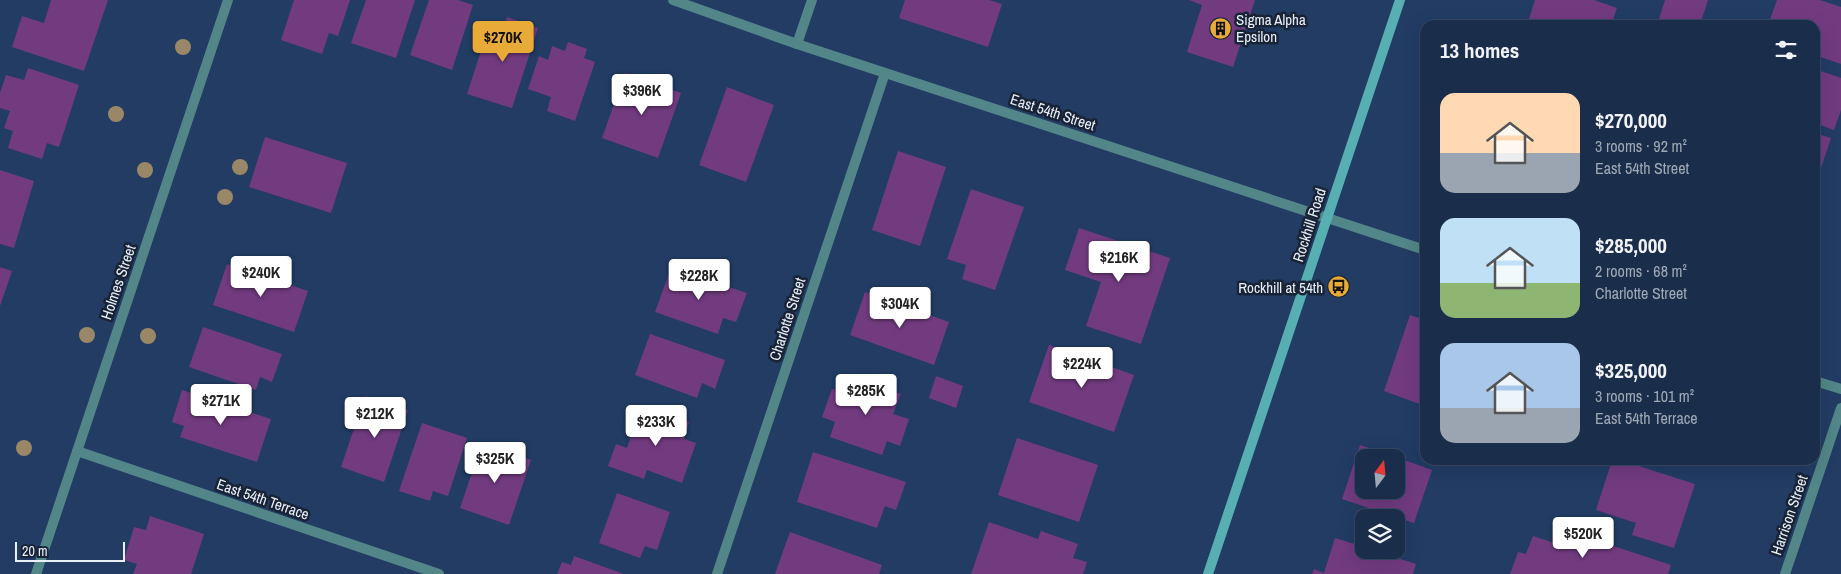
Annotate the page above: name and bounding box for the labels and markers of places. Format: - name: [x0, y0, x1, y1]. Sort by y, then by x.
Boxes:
- place label: Sigma Alpha Epsilon: [1236, 9, 1306, 47]
- building icon: Sigma Alpha Epsilon: [1208, 16, 1232, 40]
- pin: $270K: [468, 20, 538, 63]
- pin: $396K: [607, 74, 677, 116]
- pin: $216K: [1084, 240, 1154, 283]
- pin: $240K: [226, 256, 296, 298]
- pin: $228K: [664, 258, 734, 301]
- bus stop icon: Rockhill at 54th: [1327, 275, 1351, 299]
- place label: Rockhill at 54th: [1238, 277, 1323, 298]
- pin: $304K: [865, 286, 935, 329]
- pin: $224K: [1047, 346, 1117, 389]
- pin: $285K: [831, 374, 901, 416]
- pin: $271K: [186, 384, 256, 426]
- pin: $212K: [340, 396, 410, 439]
- pin: $233K: [621, 404, 691, 447]
- pin: $325K: [460, 442, 530, 484]
- pin: $520K: [1548, 516, 1618, 559]

